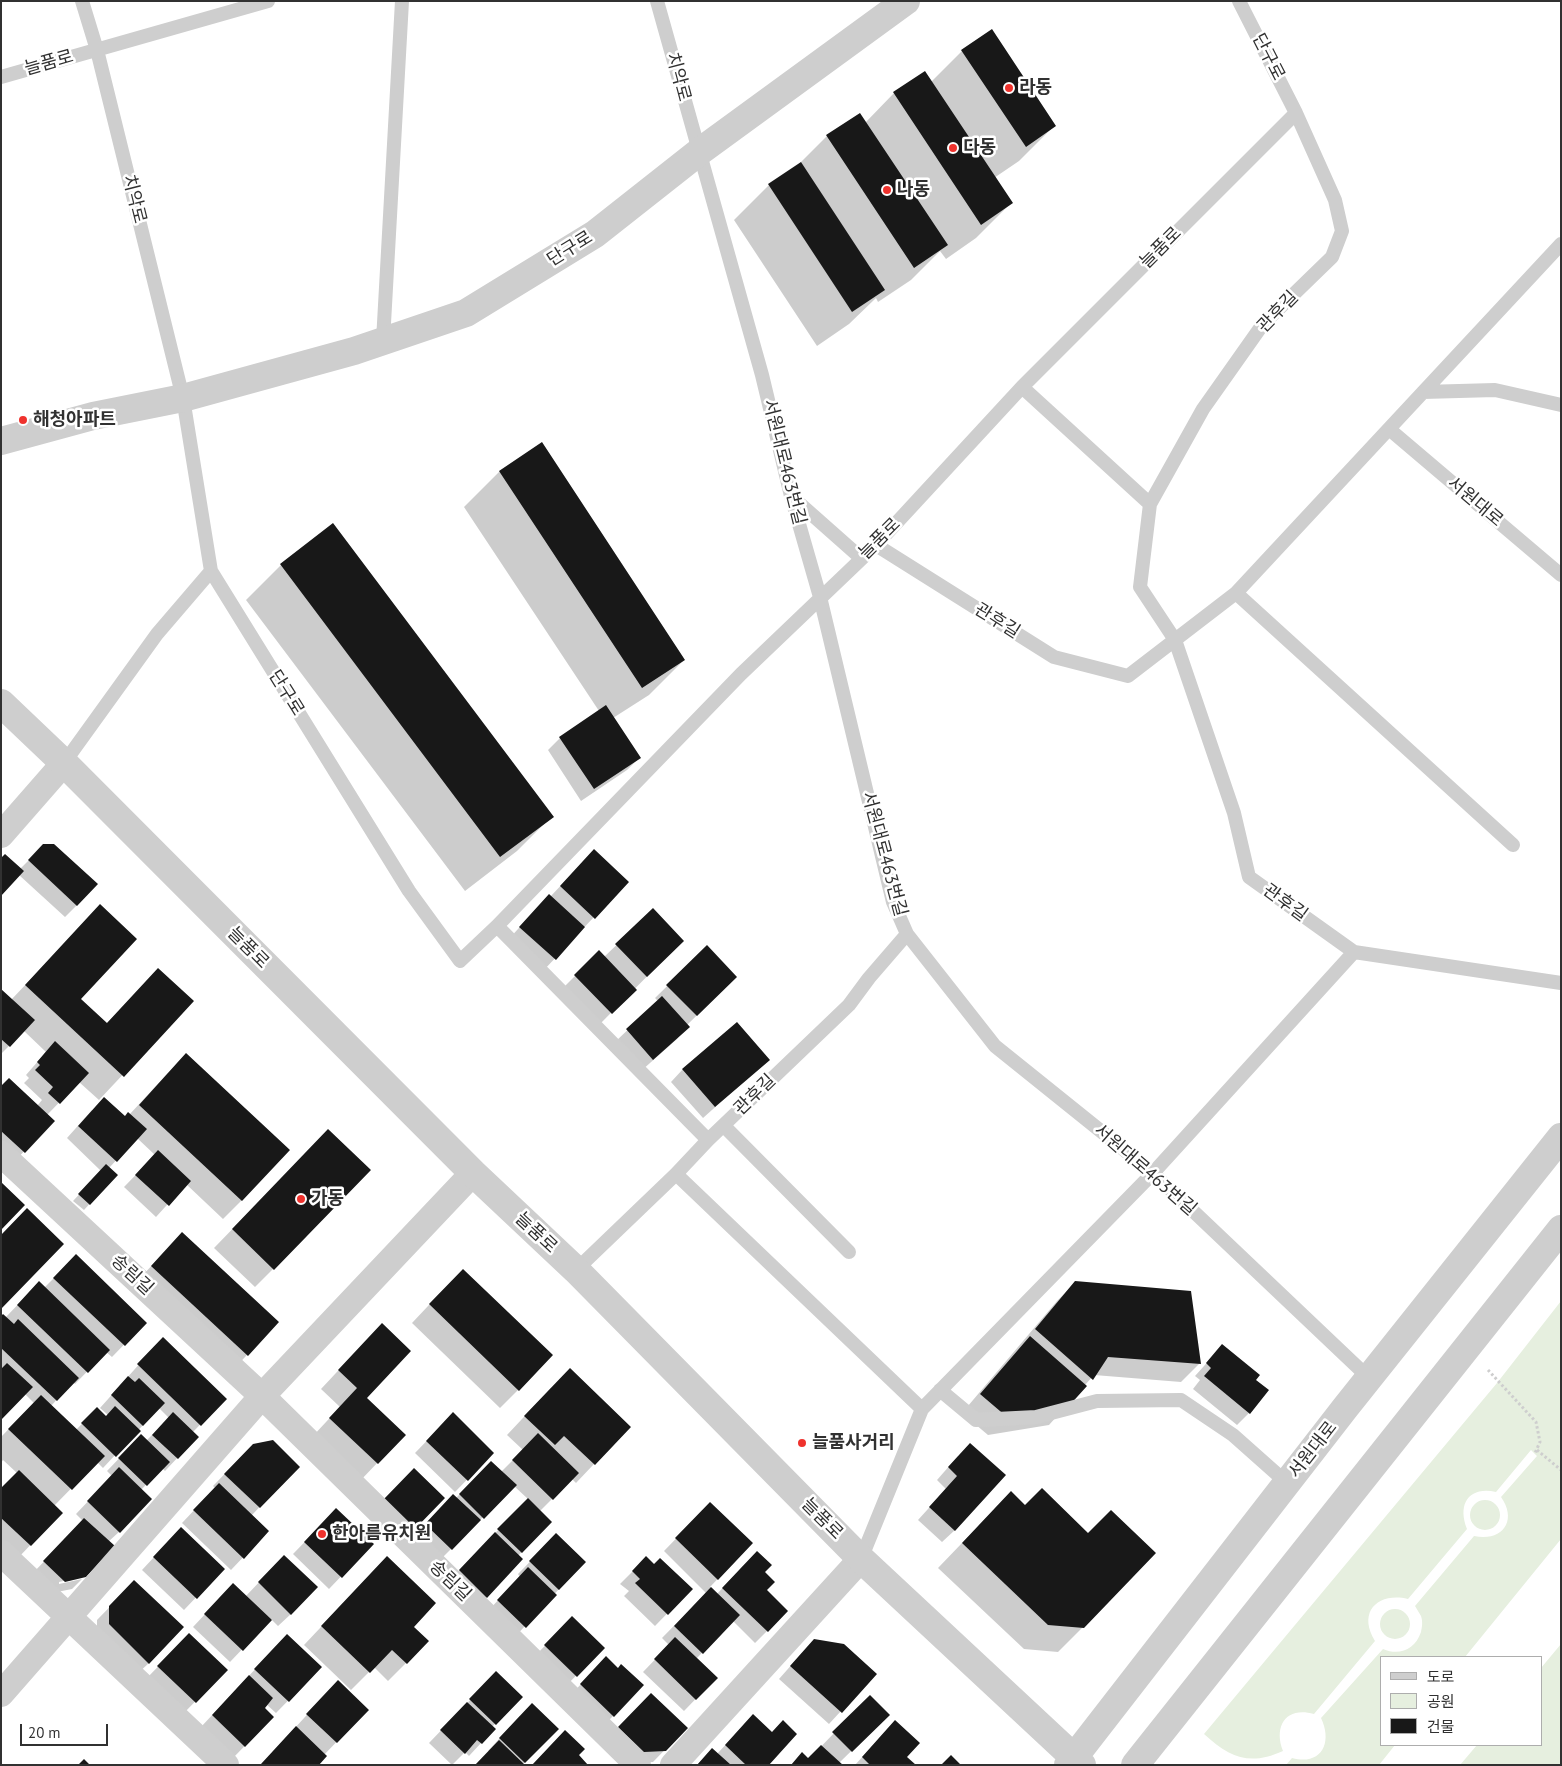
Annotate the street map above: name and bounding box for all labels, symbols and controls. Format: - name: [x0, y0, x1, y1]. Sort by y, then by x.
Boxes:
- street label: 단구로: [1247, 30, 1289, 84]
- street label: 늘품로: [22, 46, 76, 80]
- street label: 치악로: [661, 50, 695, 104]
- place label: 라동: [1019, 77, 1052, 99]
- marker: 라동: [1003, 82, 1015, 94]
- place label: 다동: [963, 137, 996, 159]
- marker: 다동: [947, 142, 959, 154]
- street label: 치악로: [118, 172, 150, 226]
- place label: 나동: [897, 179, 930, 201]
- marker: 나동: [881, 184, 893, 196]
- street label: 늘품로: [1136, 223, 1186, 273]
- street label: 단구로: [543, 227, 597, 271]
- street label: 관후길: [1253, 287, 1303, 337]
- street label: 서원대로463번길: [758, 397, 810, 527]
- place label: 해청아파트: [33, 409, 116, 431]
- marker: 해청아파트: [17, 414, 29, 426]
- street label: 서원대로: [1443, 472, 1507, 532]
- street label: 늘품로: [855, 514, 905, 564]
- street label: 관후길: [970, 599, 1024, 643]
- street label: 단구로: [264, 666, 308, 720]
- street label: 서원대로463번길: [857, 789, 911, 919]
- street label: 관후길: [1259, 880, 1311, 926]
- street label: 늘품로: [223, 923, 273, 973]
- street label: 관후길: [730, 1070, 780, 1120]
- street label: 서원대로463번길: [1089, 1120, 1201, 1220]
- place label: 가동: [311, 1188, 344, 1210]
- marker: 가동: [295, 1193, 307, 1205]
- street label: 늘품로: [510, 1208, 562, 1258]
- street label: 송림길: [106, 1250, 158, 1300]
- street label: 서원대로: [1284, 1417, 1342, 1483]
- place label: 늘품사거리: [812, 1432, 895, 1454]
- marker: 늘품사거리: [796, 1437, 808, 1449]
- street label: 늘품로: [797, 1494, 847, 1544]
- place label: 한아름유치원: [332, 1523, 431, 1545]
- marker: 한아름유치원: [316, 1528, 328, 1540]
- street label: 송림길: [425, 1556, 475, 1606]
- legend: [1380, 1656, 1542, 1746]
- text: 도로: [1427, 1667, 1455, 1686]
- text: 공원: [1427, 1692, 1455, 1711]
- scale bar: [22, 1714, 110, 1746]
- text: 건물: [1427, 1717, 1455, 1736]
- text: 20 m: [28, 1723, 61, 1742]

